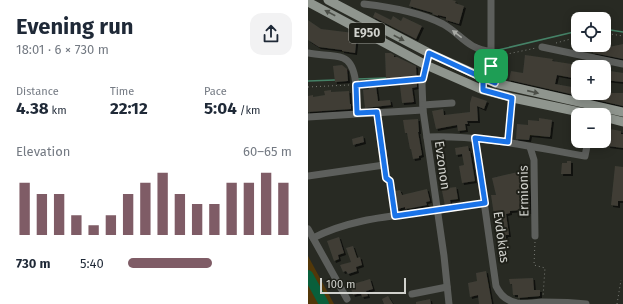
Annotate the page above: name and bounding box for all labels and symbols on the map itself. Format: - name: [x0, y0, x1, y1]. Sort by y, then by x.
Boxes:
- one-way arrow: [324, 10, 336, 17]
- road number: E950: [349, 23, 385, 43]
- one-way arrow: [451, 30, 462, 38]
- one-way arrow: [393, 35, 405, 41]
- pin: [474, 49, 508, 83]
- one-way arrow: [527, 89, 539, 95]
- street label: Evzonon: [432, 140, 453, 190]
- street label: Ermionis: [516, 165, 531, 217]
- street label: Evdokias: [490, 210, 513, 264]
- scale bar: [320, 276, 406, 295]

